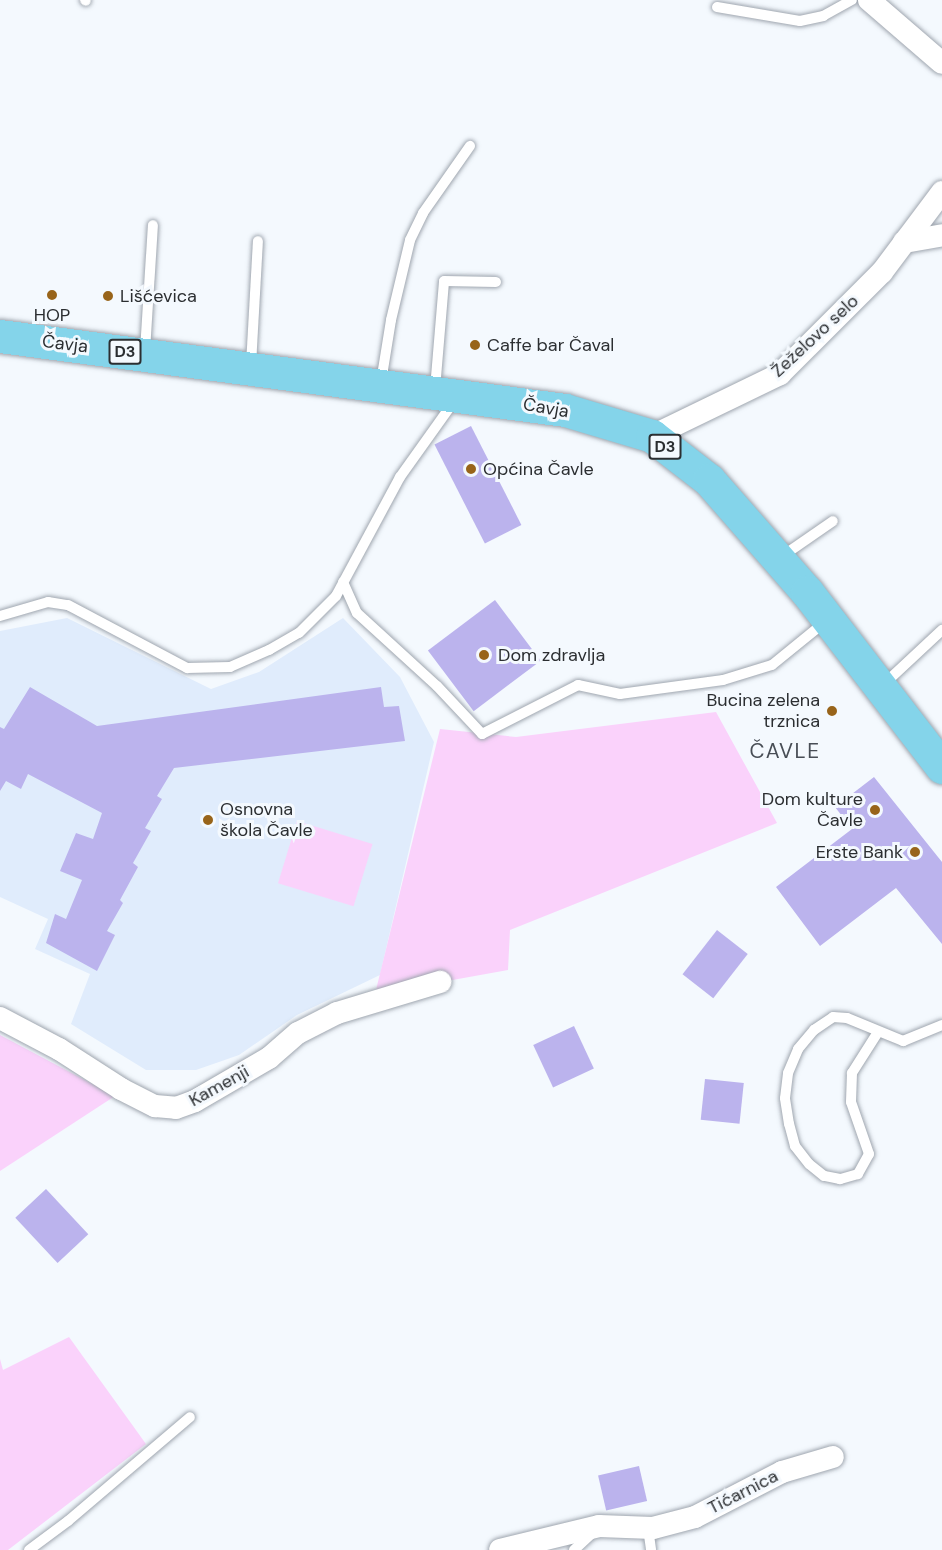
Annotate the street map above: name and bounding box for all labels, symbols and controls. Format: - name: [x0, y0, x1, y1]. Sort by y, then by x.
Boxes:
- place label: Lišćevica: [120, 285, 197, 307]
- marker: HOP: [45, 288, 59, 302]
- marker: Lišćevica: [101, 289, 115, 303]
- street label: Žeželovo selo: [767, 290, 863, 382]
- place label: HOP: [34, 304, 70, 326]
- street label: Čavja: [41, 330, 89, 358]
- place label: Caffe bar Čaval: [487, 334, 614, 356]
- marker: Caffe bar Čaval: [468, 338, 482, 352]
- road number: D3: [108, 339, 142, 365]
- street label: Čavja: [521, 393, 571, 423]
- road number: D3: [648, 434, 682, 460]
- place label: Općina Čavle: [483, 458, 594, 480]
- marker: Općina Čavle: [464, 462, 478, 476]
- place label: Dom zdravlja: [498, 644, 605, 666]
- marker: Dom zdravlja: [475, 646, 493, 664]
- place label: Bucina zelena trznica: [706, 690, 820, 732]
- marker: Bucina zelena trznica: [825, 704, 839, 718]
- district label: ČAVLE: [749, 738, 821, 764]
- place label: Dom kulture Čavle: [762, 789, 863, 832]
- place label: Osnovna škola Čavle: [220, 799, 313, 842]
- marker: Dom kulture Čavle: [868, 803, 882, 817]
- marker: Osnovna škola Čavle: [201, 813, 215, 827]
- place label: Erste Bank: [816, 841, 903, 863]
- marker: Erste Bank: [908, 845, 922, 859]
- street label: Kamenji: [185, 1061, 253, 1111]
- street label: Tićarnica: [704, 1465, 782, 1519]

